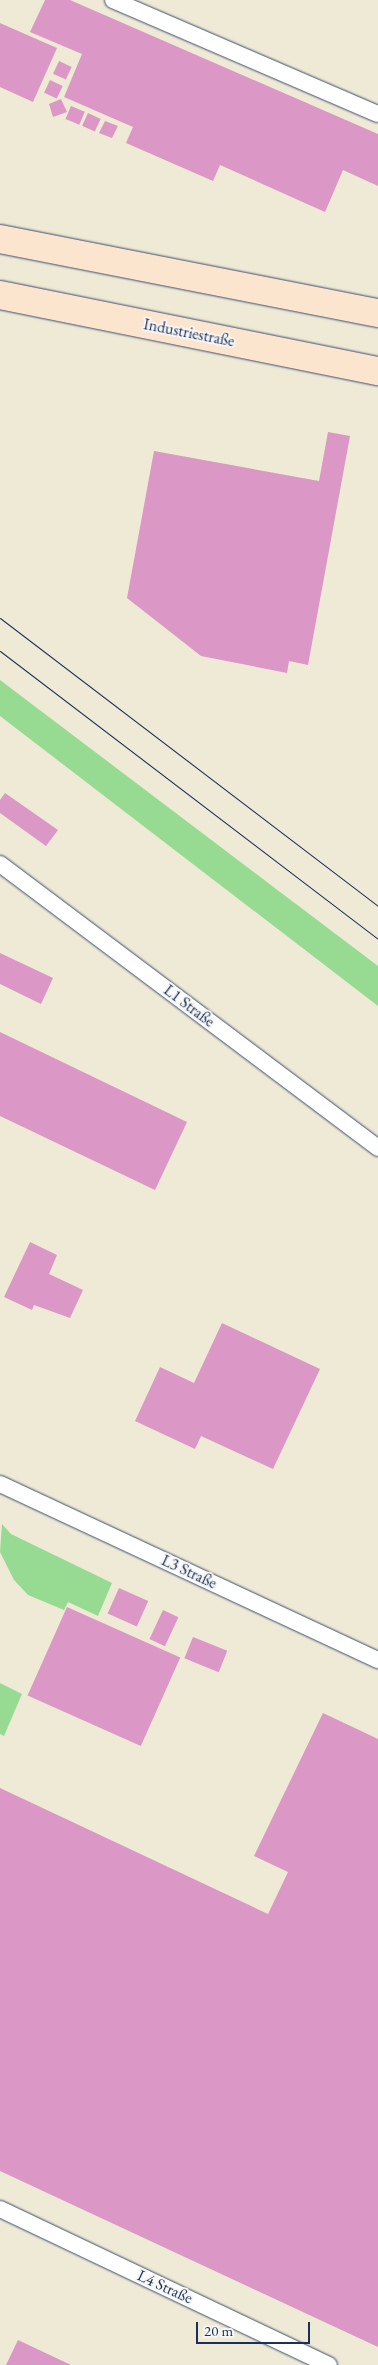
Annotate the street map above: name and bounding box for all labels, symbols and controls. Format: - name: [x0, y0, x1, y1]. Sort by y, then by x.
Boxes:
- street label: Industriestraße: [142, 315, 236, 351]
- street label: L1 Straße: [160, 981, 218, 1031]
- street label: L3 Straße: [158, 1551, 220, 1593]
- street label: L4 Straße: [134, 2266, 196, 2308]
- scale bar: [198, 2312, 312, 2344]
- text: 20 m: [204, 2321, 233, 2340]

